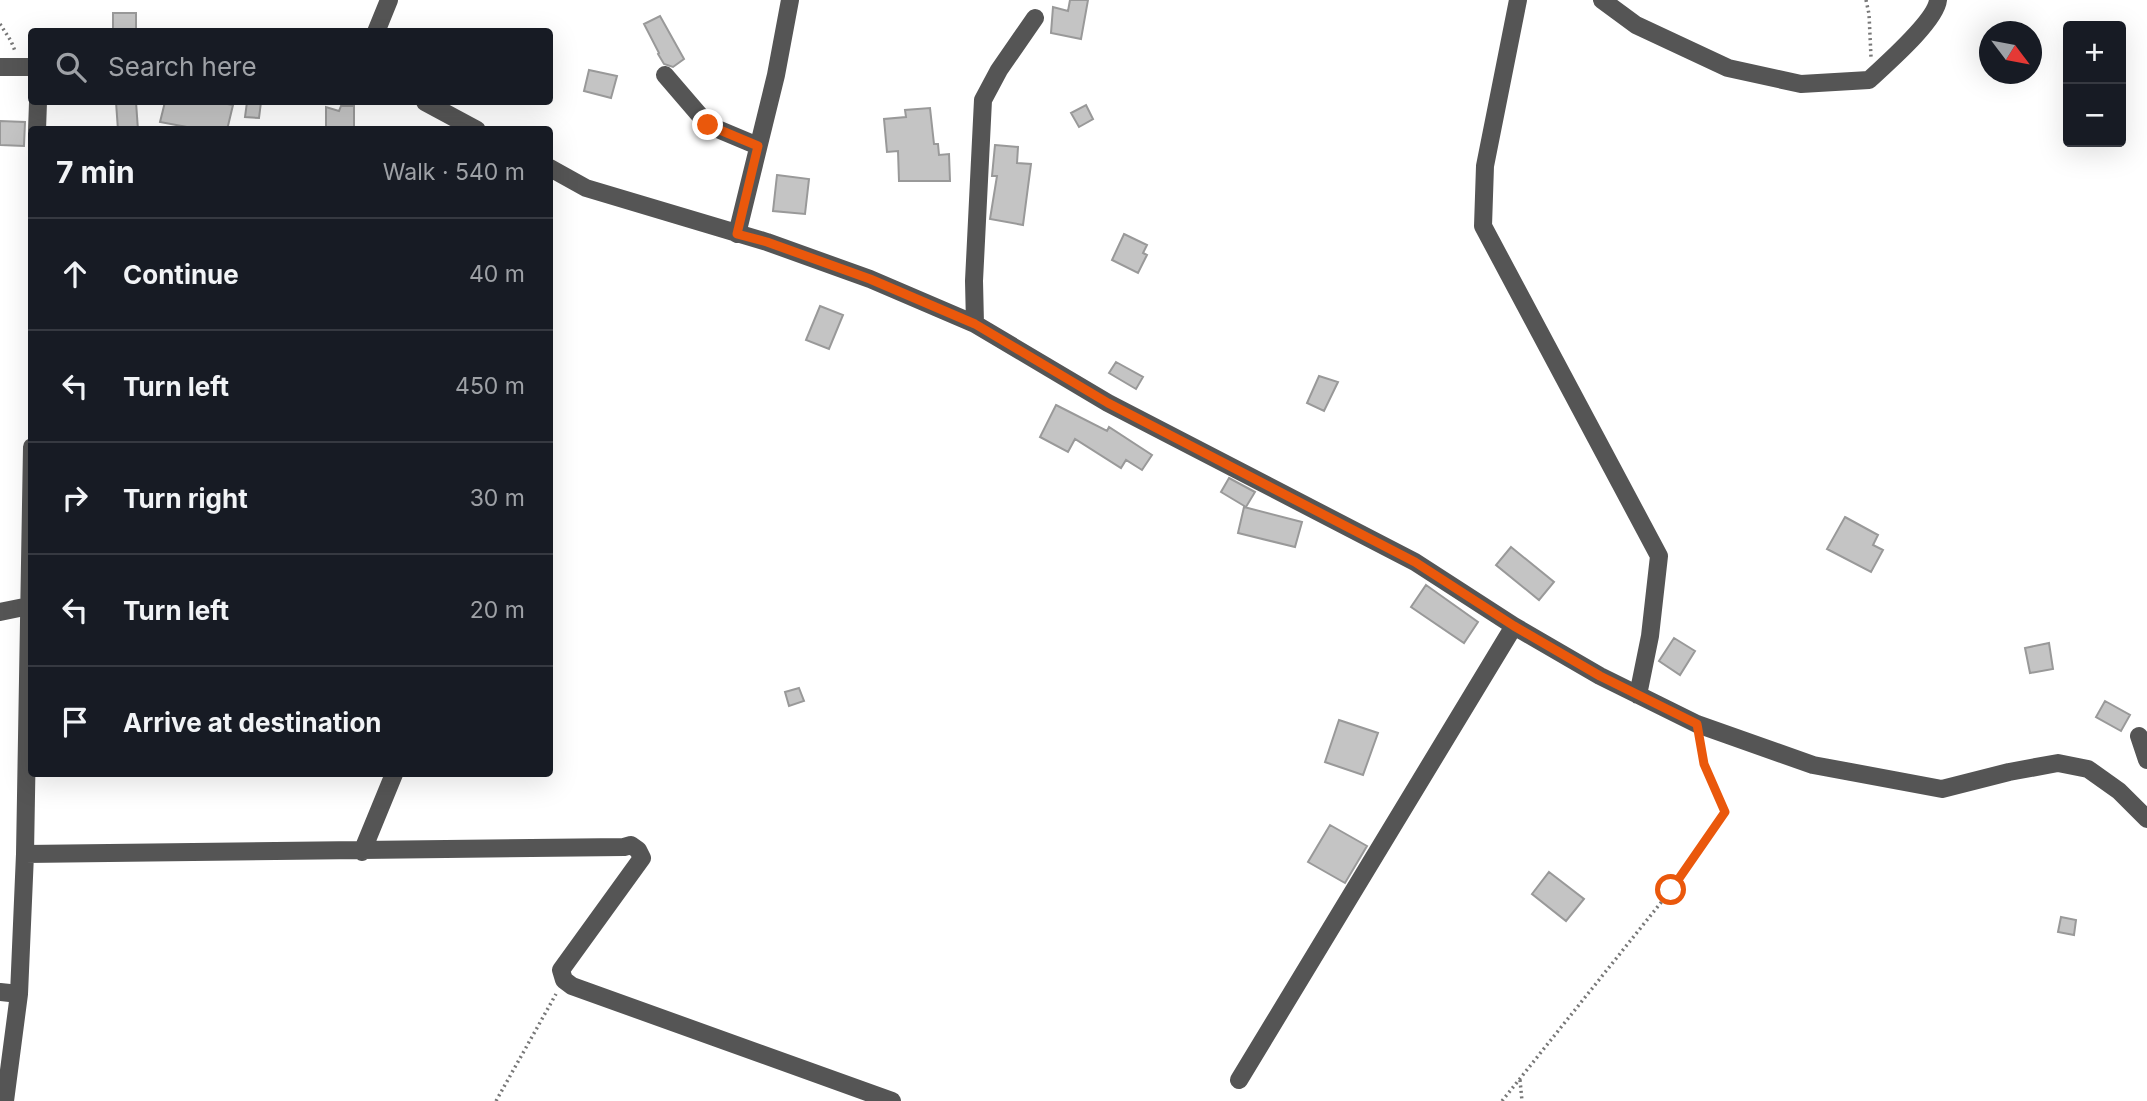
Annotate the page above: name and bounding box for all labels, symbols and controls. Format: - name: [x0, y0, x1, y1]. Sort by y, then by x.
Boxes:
- north arrow: [1979, 21, 2042, 84]
- map controls: [2063, 21, 2126, 147]
- button: +: [2063, 21, 2126, 84]
- search box: [28, 28, 553, 105]
- icon: search: [52, 48, 90, 86]
- text: Search here: [108, 51, 257, 82]
- button: −: [2063, 84, 2126, 147]
- route end: [692, 109, 723, 140]
- text: 7 min: [56, 154, 135, 190]
- text: Walk · 540 m: [383, 158, 525, 186]
- icon: ahead: [56, 255, 94, 293]
- text: Continue: [123, 259, 239, 290]
- text: 40 m: [469, 260, 525, 288]
- icon: left: [56, 367, 94, 405]
- text: Turn left: [123, 371, 229, 402]
- text: 450 m: [455, 372, 525, 400]
- icon: right: [56, 479, 94, 517]
- text: Turn right: [123, 483, 248, 514]
- text: 30 m: [470, 484, 525, 512]
- icon: left: [56, 591, 94, 629]
- text: Turn left: [123, 595, 229, 626]
- text: 20 m: [470, 596, 525, 624]
- icon: arrive: [56, 703, 94, 741]
- text: Arrive at destination: [123, 707, 382, 738]
- route start: [1655, 874, 1686, 905]

